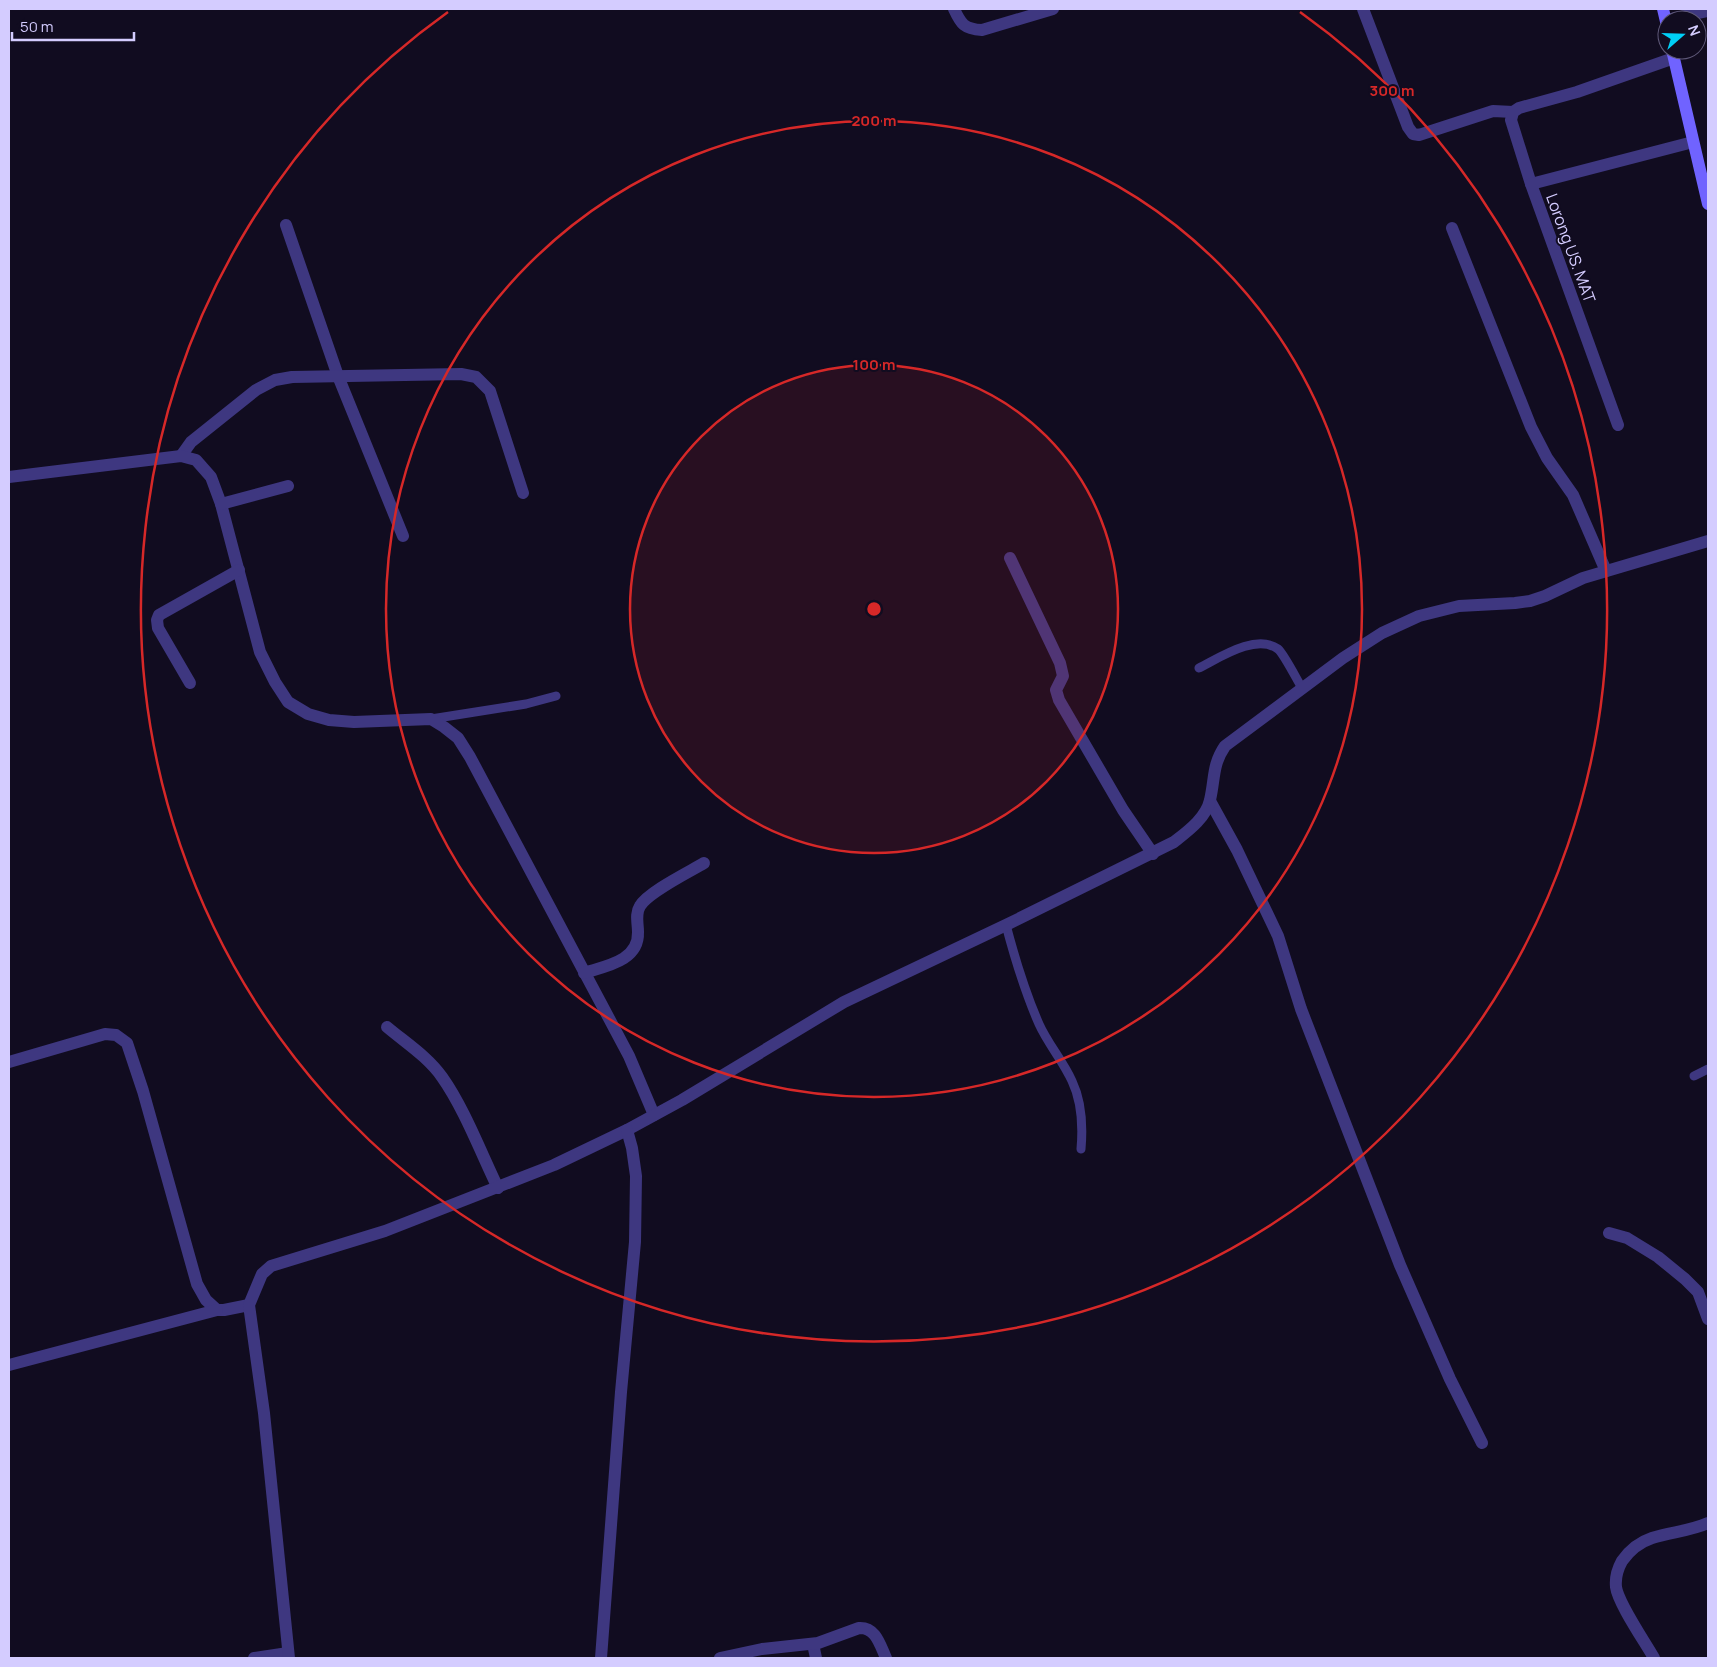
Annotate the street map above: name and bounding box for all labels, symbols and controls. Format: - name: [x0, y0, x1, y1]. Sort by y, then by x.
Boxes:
- scale bar: [12, 10, 135, 42]
- north arrow: [1657, 10, 1707, 60]
- text: 50 m: [20, 16, 54, 37]
- text: N: [1684, 22, 1705, 38]
- text: 300 m: [1370, 80, 1414, 101]
- text: 200 m: [851, 110, 897, 131]
- street label: Lorong US. MAT: [1541, 190, 1601, 306]
- text: 100 m: [853, 354, 895, 375]
- centre of rings: [865, 600, 883, 618]

